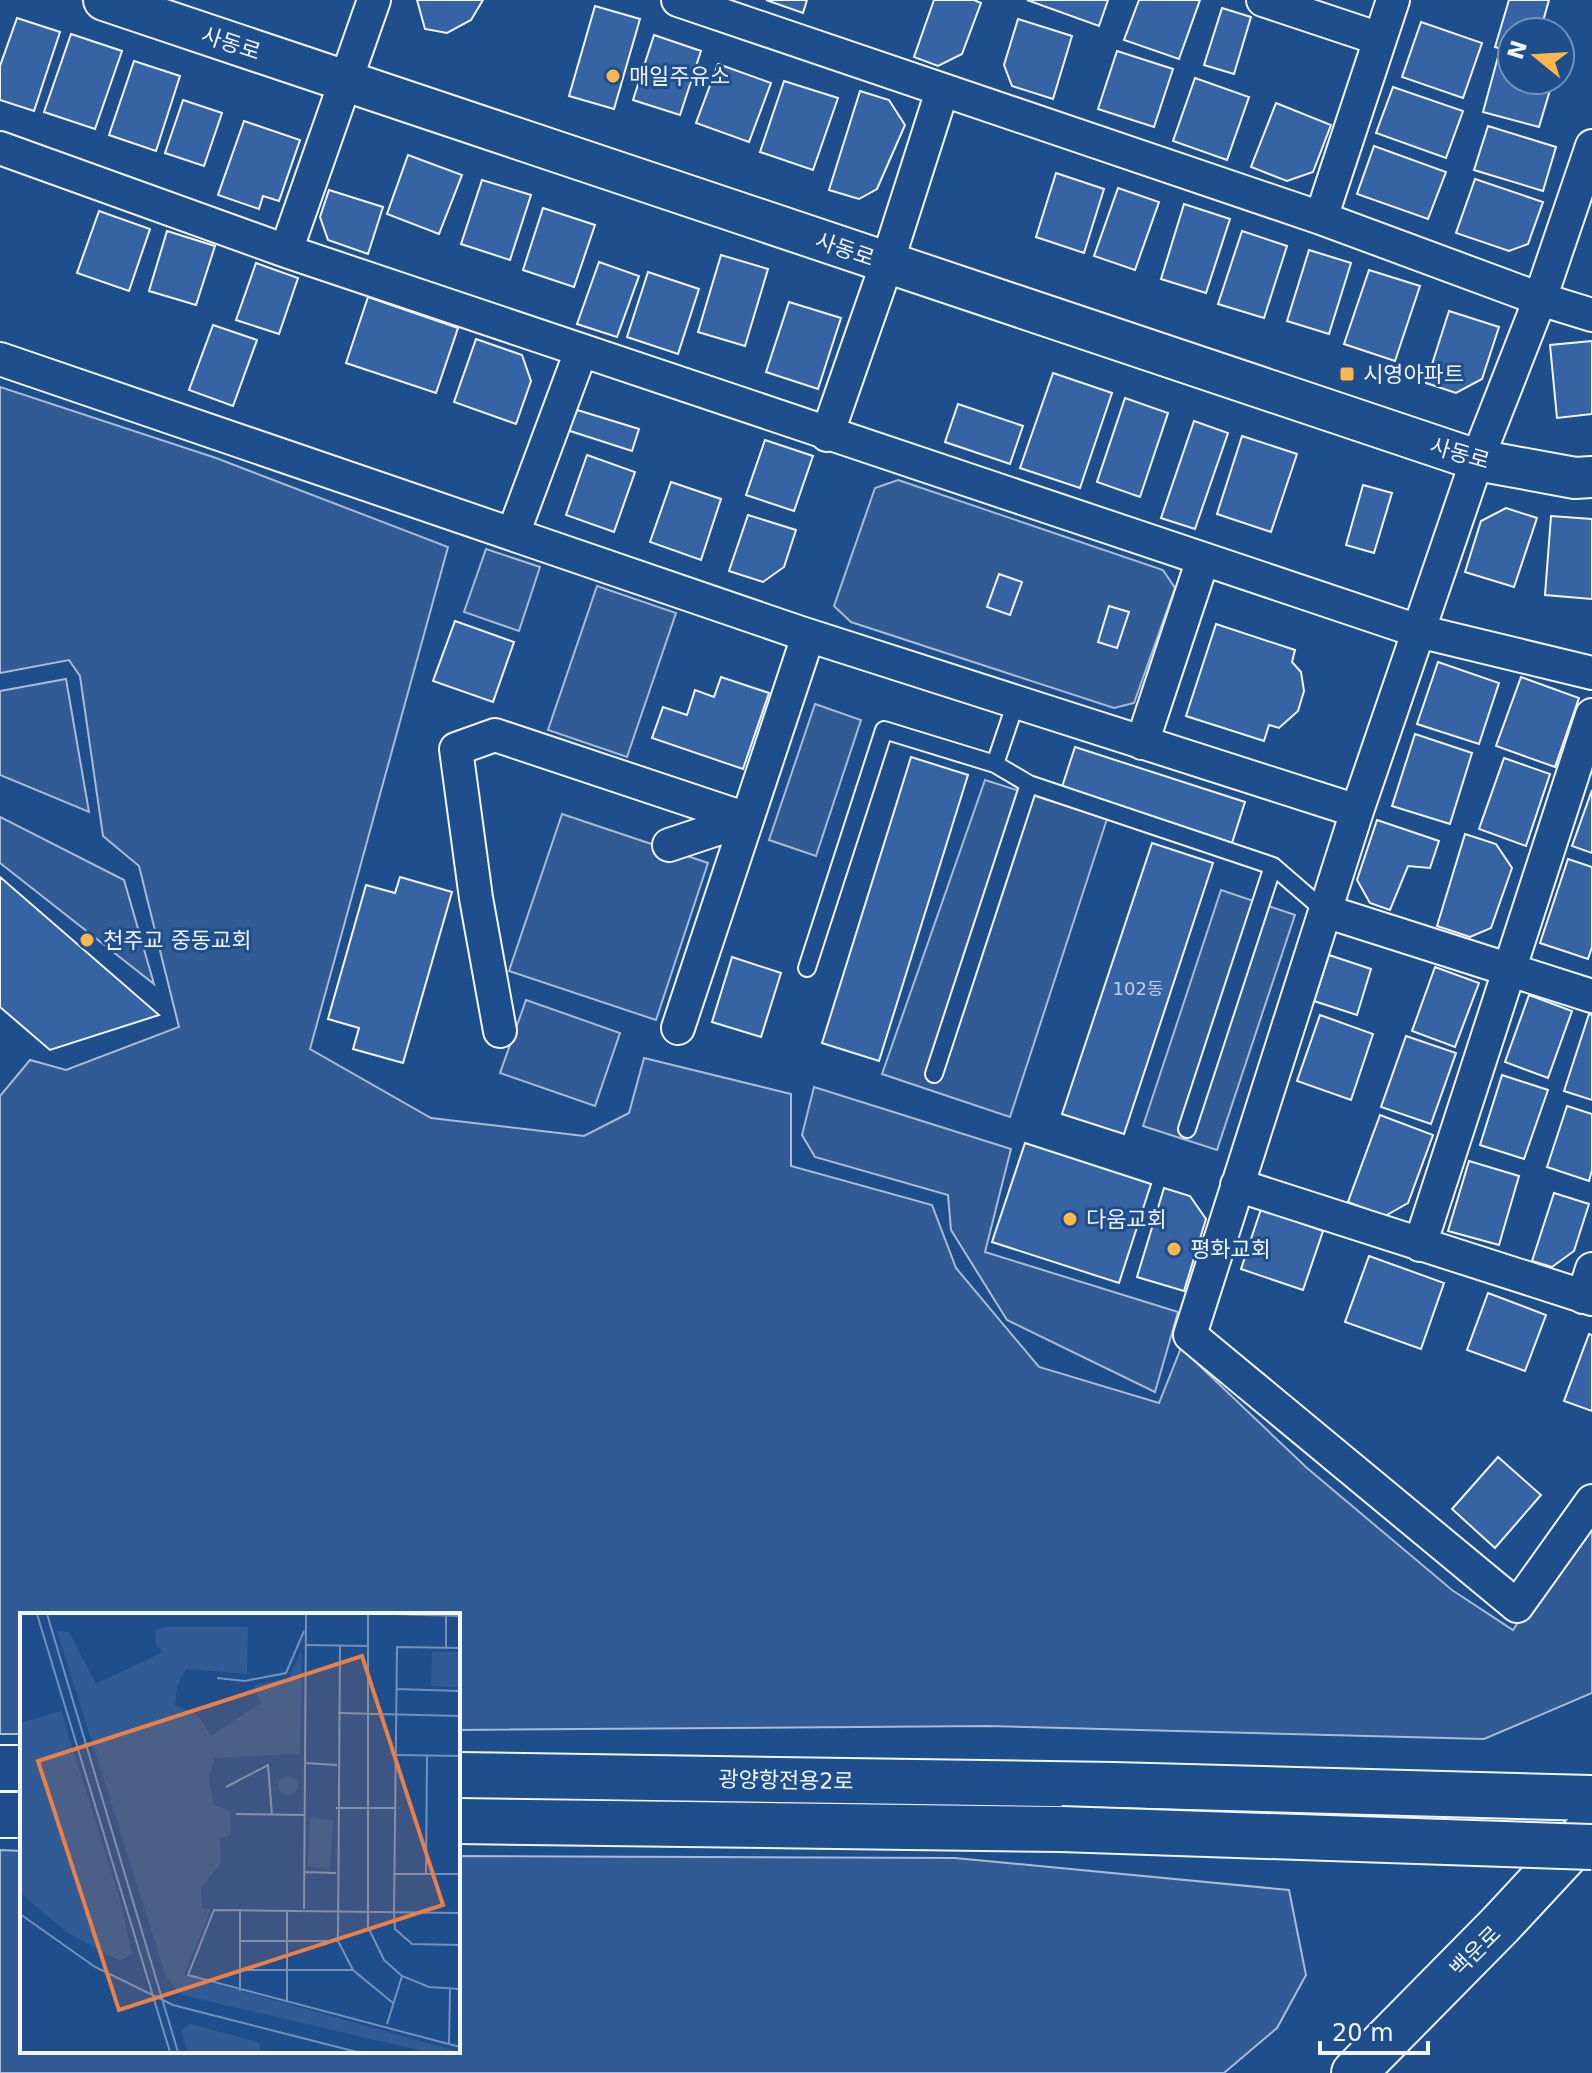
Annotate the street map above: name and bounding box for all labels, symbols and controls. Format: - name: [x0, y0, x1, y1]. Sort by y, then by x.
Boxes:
- north arrow: [1496, 16, 1576, 96]
- street label: 사동로: [198, 22, 264, 65]
- text: N: [1503, 37, 1532, 63]
- place label: 매일주유소: [629, 64, 730, 89]
- marker: 매일주유소: [604, 67, 622, 85]
- street label: 사동로: [812, 228, 878, 271]
- place label: 시영아파트: [1363, 362, 1464, 387]
- marker: 시영아파트: [1338, 365, 1356, 383]
- street label: 사동로: [1427, 433, 1492, 474]
- place label: 천주교 중동교회: [103, 928, 252, 953]
- marker: 천주교 중동교회: [78, 931, 96, 949]
- house number: 102동: [1113, 978, 1163, 999]
- place label: 다움교회: [1086, 1207, 1167, 1232]
- marker: 다움교회: [1061, 1210, 1079, 1228]
- place label: 평화교회: [1190, 1237, 1271, 1262]
- marker: 평화교회: [1165, 1240, 1183, 1258]
- inset map: [20, 1613, 460, 2053]
- street label: 광양항전용2로: [718, 1767, 854, 1794]
- street label: 백운로: [1445, 1921, 1506, 1982]
- scale bar: [1320, 2005, 1428, 2055]
- text: 20 m: [1332, 2019, 1394, 2047]

